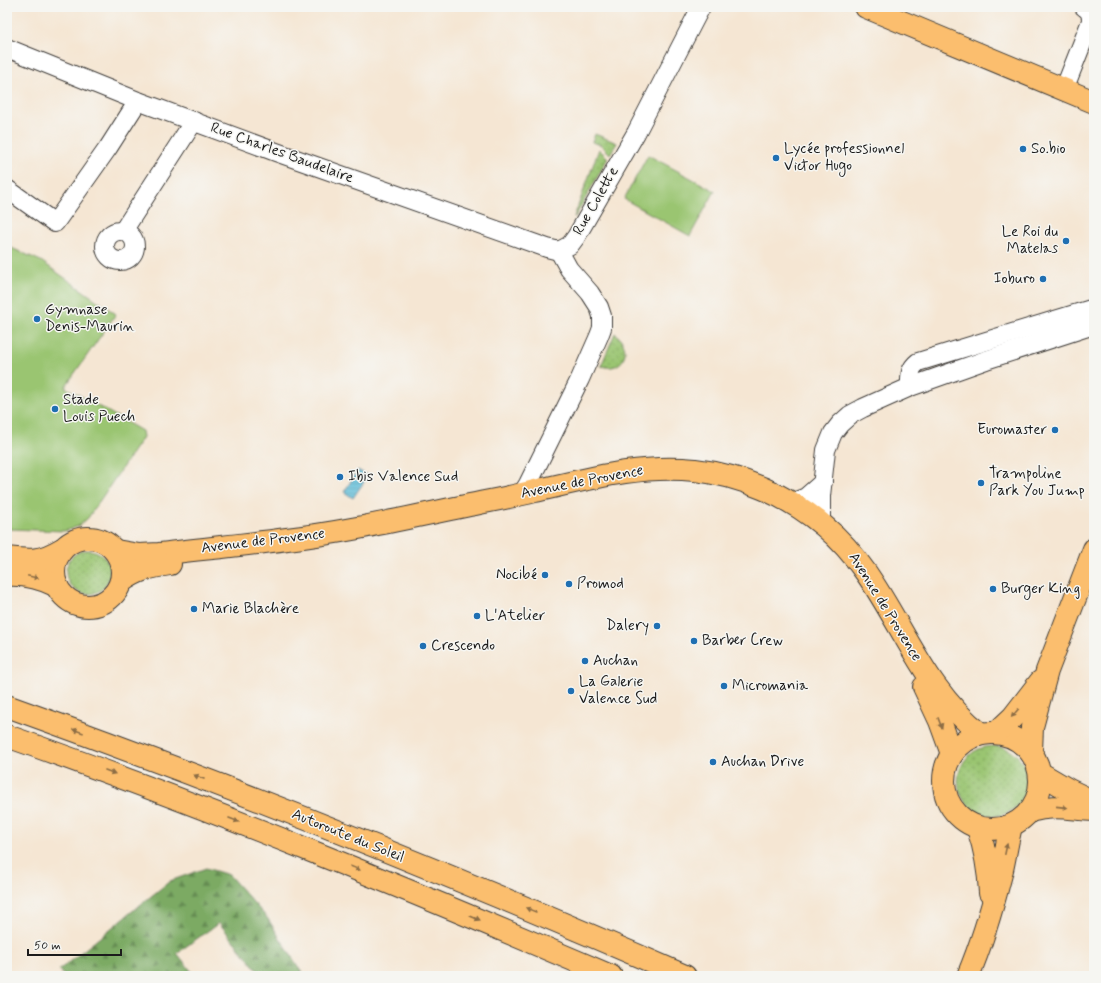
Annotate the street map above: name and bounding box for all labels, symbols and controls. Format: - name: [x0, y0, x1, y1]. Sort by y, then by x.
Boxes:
- street label: Rue Charles Baudelaire: [208, 118, 356, 188]
- place label: Lycée professionnel Victor Hugo: [784, 139, 904, 177]
- place label: So.bio: [1031, 139, 1066, 159]
- marker: So.bio: [1018, 144, 1028, 154]
- marker: Lycée professionnel Victor Hugo: [771, 153, 781, 163]
- street label: Rue Colette: [568, 163, 624, 239]
- place label: Le Roi du Matelas: [1002, 222, 1058, 259]
- marker: Le Roi du Matelas: [1061, 236, 1071, 246]
- place label: Ioburo: [994, 269, 1035, 289]
- marker: Ioburo: [1038, 274, 1048, 284]
- place label: Gymnase Denis-Maurin: [45, 300, 135, 337]
- marker: Gymnase Denis-Maurin: [32, 314, 42, 324]
- place label: Stade Louis Puech: [63, 390, 136, 427]
- marker: Stade Louis Puech: [50, 404, 60, 414]
- place label: Euromaster: [977, 420, 1047, 440]
- marker: Euromaster: [1050, 425, 1060, 435]
- street label: Avenue de Provence: [519, 460, 645, 504]
- place label: Trampoline Park You Jump: [989, 464, 1085, 501]
- place label: Ibis Valence Sud: [348, 467, 458, 487]
- marker: Ibis Valence Sud: [335, 472, 345, 482]
- marker: Trampoline Park You Jump: [976, 478, 986, 488]
- street label: Avenue de Provence: [200, 523, 326, 559]
- street label: Avenue de Provence: [844, 549, 927, 665]
- place label: Nocibé: [496, 565, 537, 585]
- marker: Nocibé: [540, 570, 550, 580]
- one-way arrow: [27, 574, 39, 580]
- place label: Promod: [577, 574, 624, 594]
- marker: Promod: [564, 579, 574, 589]
- place label: Burger King: [1001, 579, 1080, 600]
- marker: Burger King: [988, 584, 998, 594]
- place label: Marie Blachère: [202, 599, 299, 619]
- marker: Marie Blachère: [189, 604, 199, 614]
- place label: L'Atelier: [485, 606, 545, 626]
- marker: L'Atelier: [472, 611, 482, 621]
- place label: Dalery: [606, 616, 649, 636]
- marker: Dalery: [652, 621, 662, 631]
- place label: Barber Crew: [702, 631, 783, 651]
- place label: Crescendo: [431, 636, 495, 656]
- marker: Barber Crew: [689, 636, 699, 646]
- marker: Crescendo: [418, 641, 428, 651]
- place label: Auchan: [593, 651, 638, 671]
- marker: Auchan: [580, 656, 590, 666]
- place label: La Galerie Valence Sud: [579, 672, 657, 709]
- place label: Micromania: [732, 676, 809, 696]
- marker: Micromania: [719, 681, 729, 691]
- marker: La Galerie Valence Sud: [566, 686, 576, 696]
- one-way arrow: [1011, 708, 1020, 719]
- one-way arrow: [938, 717, 944, 729]
- one-way arrow: [71, 728, 83, 734]
- place label: Auchan Drive: [721, 752, 804, 772]
- marker: Auchan Drive: [708, 757, 718, 767]
- one-way arrow: [104, 770, 116, 776]
- one-way arrow: [193, 773, 205, 779]
- street label: Autoroute du Soleil: [289, 804, 407, 868]
- one-way arrow: [1056, 804, 1068, 811]
- one-way arrow: [229, 817, 241, 823]
- one-way arrow: [1003, 843, 1009, 855]
- one-way arrow: [349, 866, 361, 872]
- one-way arrow: [525, 907, 537, 913]
- one-way arrow: [469, 916, 481, 922]
- scale bar: [28, 931, 121, 957]
- text: 50 m: [34, 938, 61, 954]

